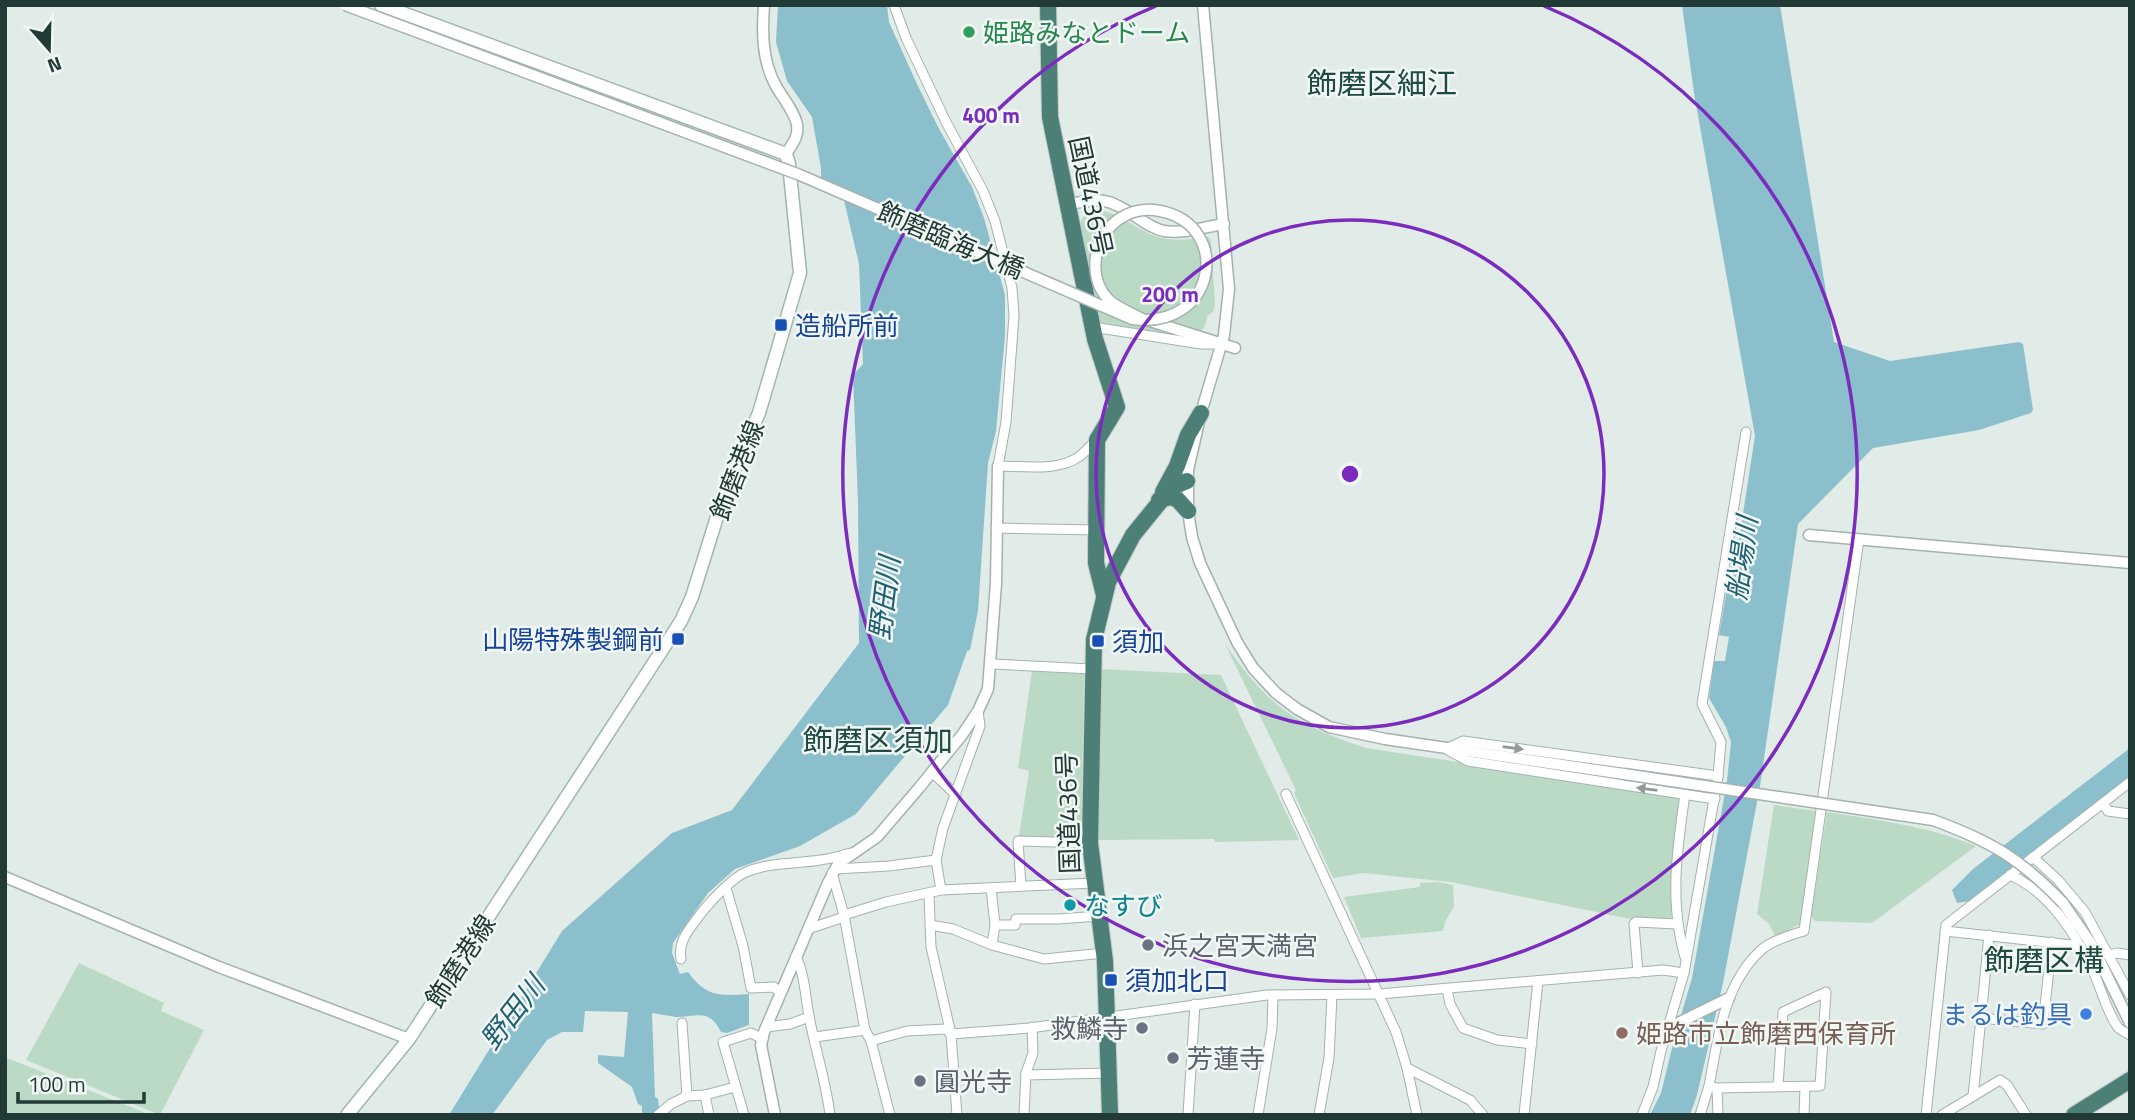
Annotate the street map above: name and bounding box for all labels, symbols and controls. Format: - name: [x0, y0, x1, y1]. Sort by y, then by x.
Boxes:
- place label: 姫路みなとドーム: [983, 13, 1190, 52]
- north arrow: [14, 14, 84, 84]
- marker: 姫路みなとドーム: [961, 24, 977, 40]
- text: N: [44, 50, 66, 81]
- district label: 飾磨区細江: [1307, 60, 1457, 106]
- text: 400 m: [962, 99, 1020, 131]
- street label: 国道436号: [1059, 132, 1123, 260]
- street label: 飾磨臨海大橋: [872, 192, 1030, 288]
- text: 200 m: [1141, 278, 1199, 310]
- place label: 造船所前: [795, 306, 899, 345]
- marker: 造船所前: [773, 317, 789, 333]
- street label: 飾磨港線: [700, 414, 774, 526]
- centre of rings: [1338, 462, 1362, 486]
- water label: 船場川: [1714, 510, 1769, 603]
- water label: 野田川: [858, 551, 911, 642]
- place label: 山陽特殊製鋼前: [482, 620, 664, 659]
- place label: 須加: [1112, 622, 1164, 661]
- marker: 山陽特殊製鋼前: [670, 631, 686, 647]
- marker: 須加: [1090, 633, 1106, 649]
- district label: 飾磨区須加: [803, 717, 953, 763]
- one-way arrow: [1502, 742, 1524, 753]
- street label: 国道436号: [1046, 752, 1090, 874]
- one-way arrow: [1636, 784, 1658, 795]
- place label: なすび: [1084, 886, 1162, 925]
- marker: なすび: [1062, 897, 1078, 913]
- street label: 飾磨港線: [415, 907, 505, 1015]
- place label: 浜之宮天満宮: [1162, 926, 1318, 965]
- marker: 浜之宮天満宮: [1140, 937, 1156, 953]
- district label: 飾磨区構: [1984, 937, 2104, 983]
- place label: 須加北口: [1125, 961, 1229, 1000]
- water label: 野田川: [469, 963, 557, 1058]
- marker: 須加北口: [1103, 972, 1119, 988]
- place label: まるは釣具: [1942, 995, 2072, 1034]
- marker: まるは釣具: [2078, 1006, 2094, 1022]
- place label: 救鱗寺: [1050, 1009, 1128, 1048]
- place label: 姫路市立飾磨西保育所: [1636, 1014, 1896, 1053]
- marker: 救鱗寺: [1134, 1020, 1150, 1036]
- marker: 姫路市立飾磨西保育所: [1614, 1025, 1630, 1041]
- place label: 芳蓮寺: [1187, 1039, 1265, 1078]
- marker: 芳蓮寺: [1165, 1050, 1181, 1066]
- scale bar: [18, 1060, 144, 1104]
- place label: 圓光寺: [934, 1062, 1012, 1101]
- text: 100 m: [28, 1068, 85, 1100]
- marker: 圓光寺: [912, 1073, 928, 1089]

